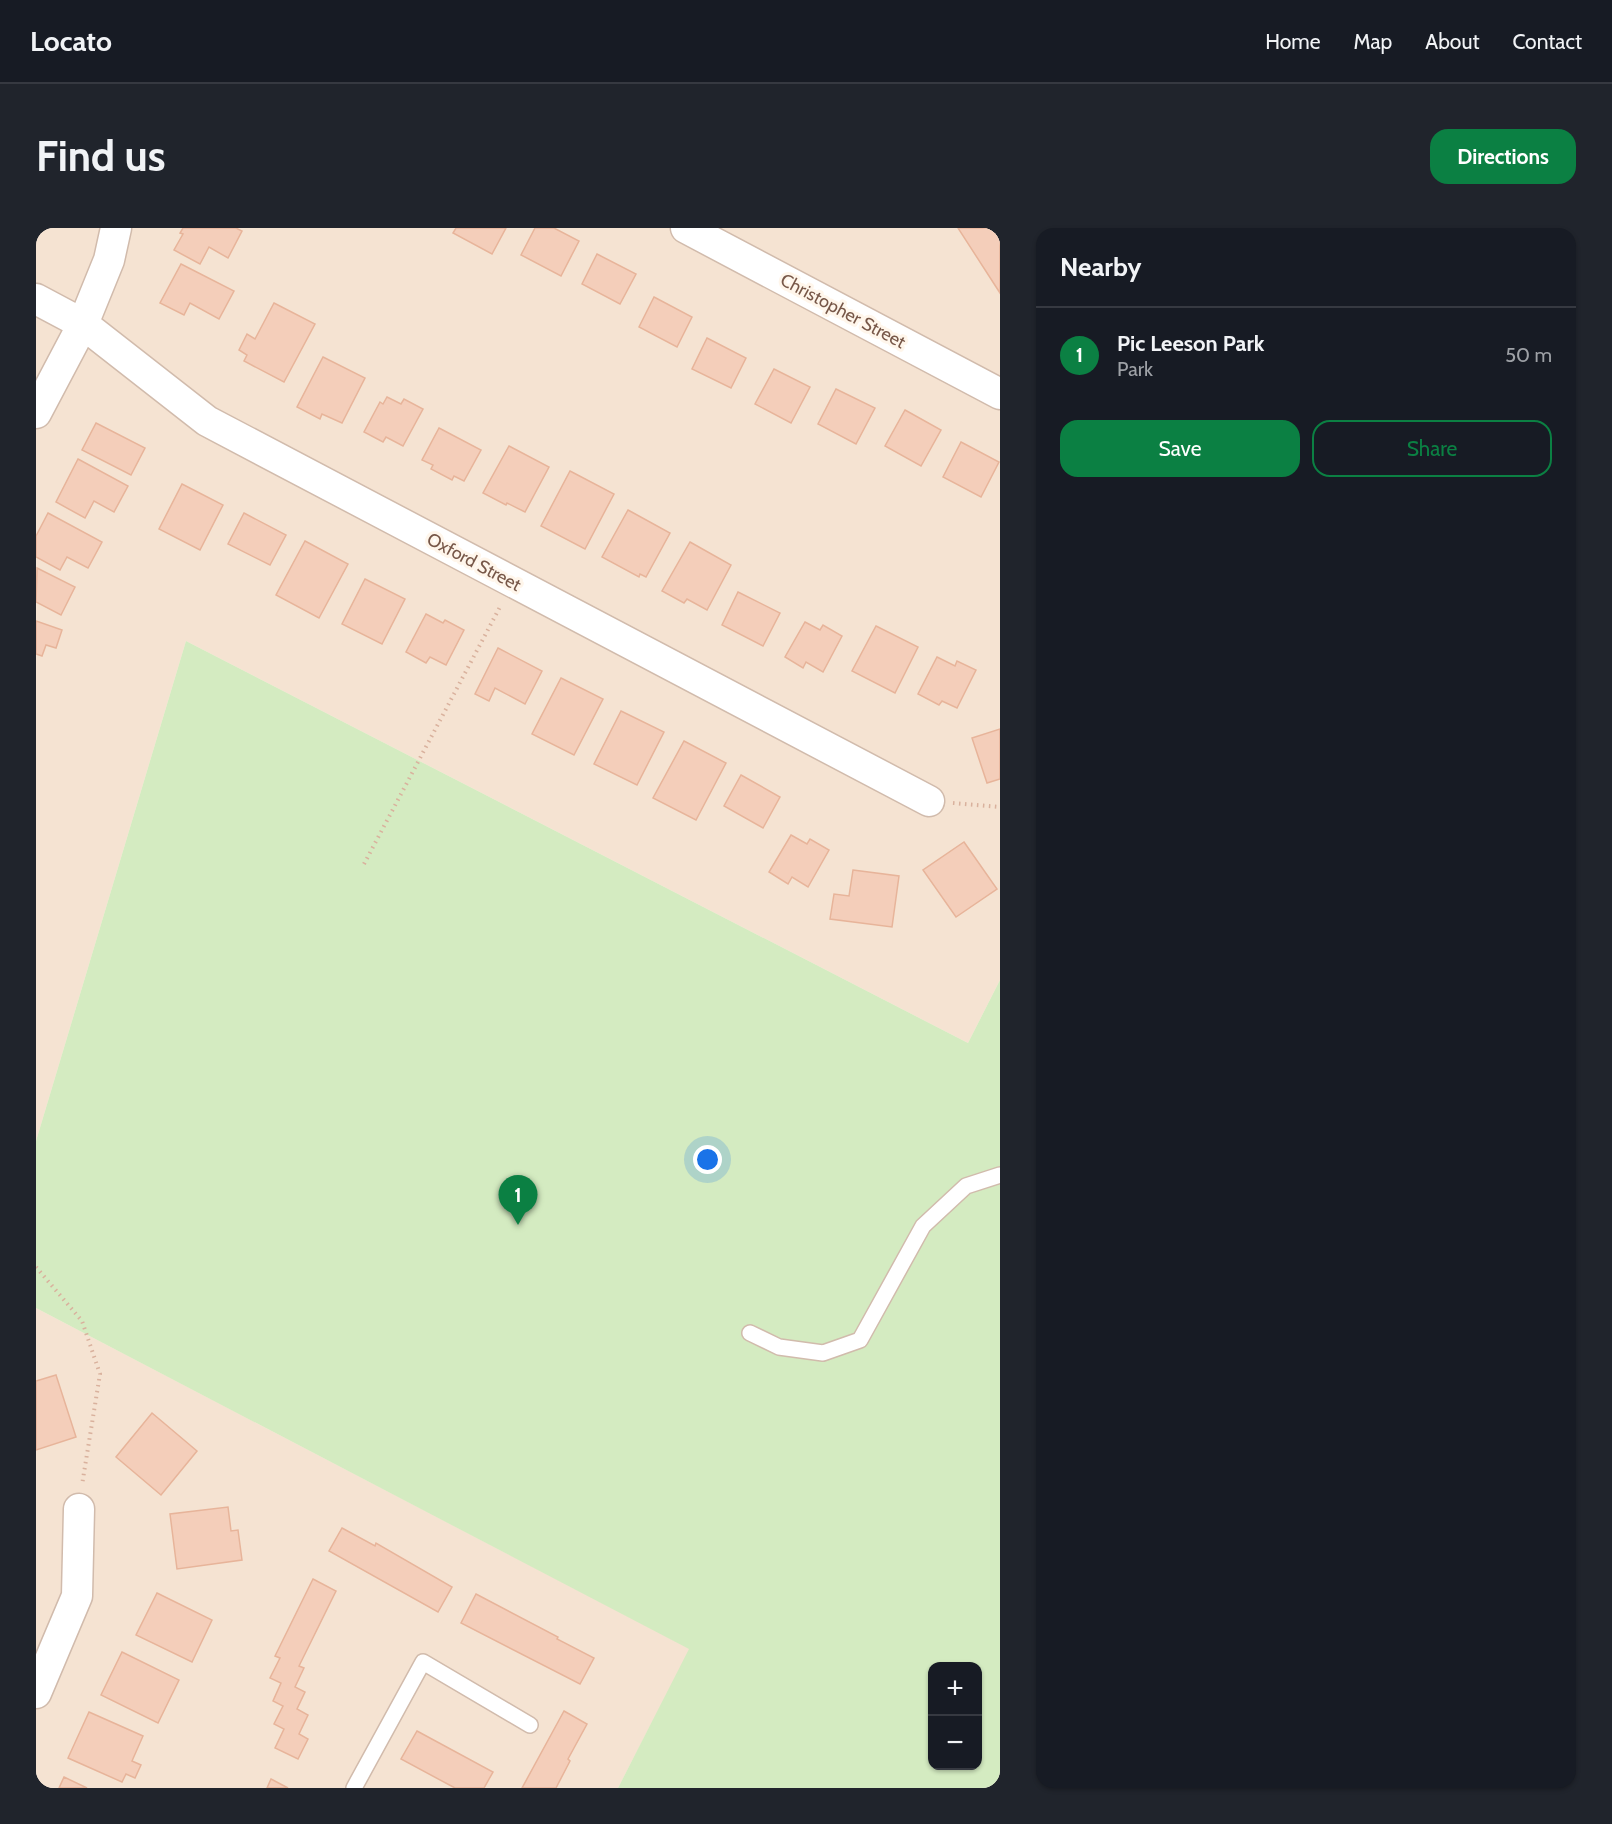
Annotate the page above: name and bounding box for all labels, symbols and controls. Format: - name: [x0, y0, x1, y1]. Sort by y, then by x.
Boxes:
- text: Locato: [30, 24, 112, 58]
- text: Home: [1265, 29, 1321, 54]
- text: Map: [1354, 29, 1392, 54]
- text: About: [1425, 29, 1479, 54]
- text: Contact: [1512, 29, 1582, 54]
- button: Directions: [1430, 129, 1576, 184]
- text: Find us: [36, 130, 165, 182]
- text: Nearby: [1060, 251, 1141, 283]
- street label: Christopher Street: [777, 269, 909, 353]
- text: Pic Leeson Park: [1117, 330, 1264, 357]
- text: 1: [1076, 343, 1083, 367]
- text: 50 m: [1505, 343, 1552, 367]
- text: Park: [1117, 357, 1153, 381]
- button: Save: [1060, 420, 1300, 477]
- button: Share: [1312, 420, 1552, 477]
- street label: Oxford Street: [423, 528, 525, 596]
- your location: [693, 1145, 722, 1174]
- pin: 1: [498, 1176, 538, 1225]
- map controls: [928, 1662, 982, 1770]
- button: +: [928, 1662, 982, 1716]
- button: −: [928, 1716, 982, 1770]

